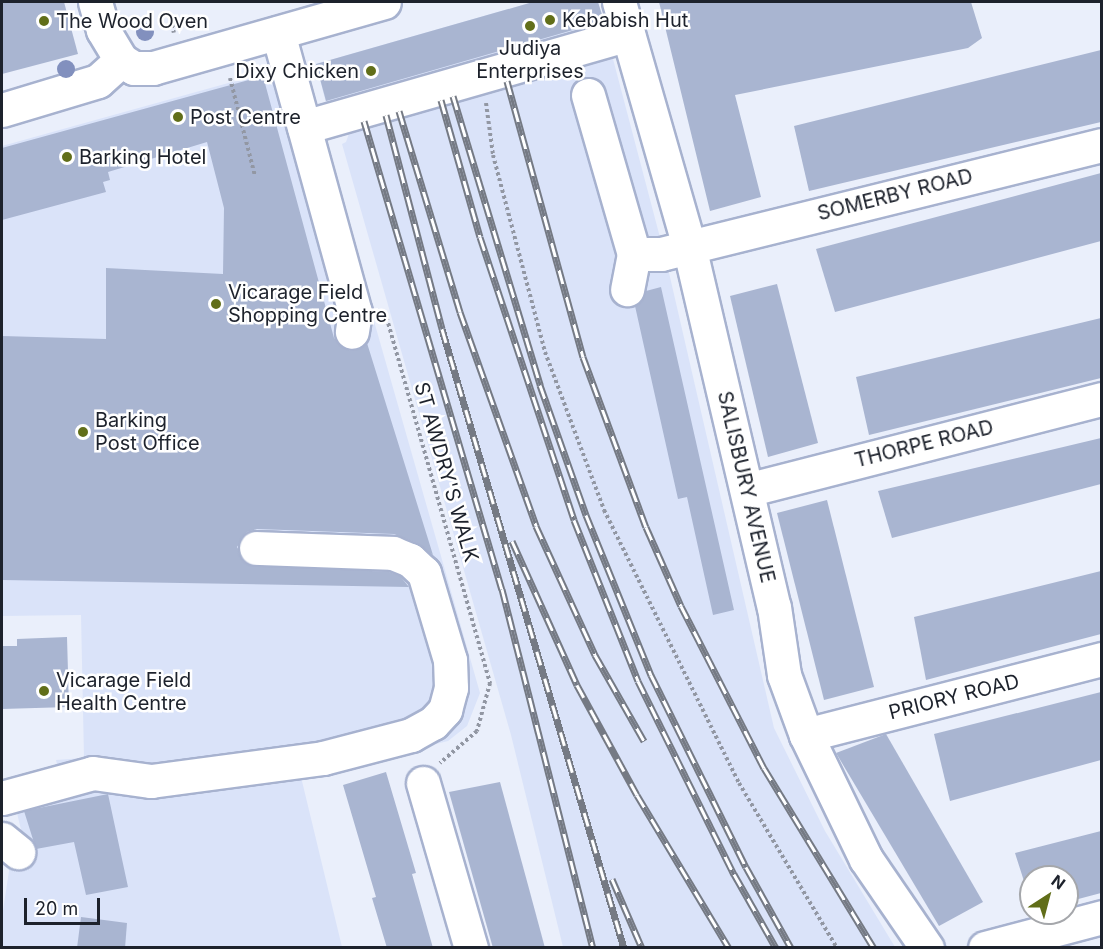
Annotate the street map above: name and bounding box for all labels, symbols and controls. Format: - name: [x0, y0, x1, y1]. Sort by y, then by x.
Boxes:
- place label: Kebabish Hut: [562, 8, 688, 32]
- place label: The Wood Oven: [56, 9, 208, 33]
- marker: Kebabish Hut: [543, 13, 557, 27]
- marker: The Wood Oven: [37, 14, 51, 28]
- marker: Judiya Enterprises: [523, 19, 537, 33]
- place label: Judiya Enterprises: [476, 36, 584, 83]
- place label: Dixy Chicken: [235, 59, 359, 83]
- marker: Dixy Chicken: [364, 64, 378, 78]
- place label: Post Centre: [190, 105, 301, 129]
- marker: Post Centre: [171, 110, 185, 124]
- place label: Barking Hotel: [79, 145, 206, 169]
- marker: Barking Hotel: [60, 150, 74, 164]
- street label: SOMERBY ROAD: [815, 164, 975, 226]
- place label: Vicarage Field Shopping Centre: [228, 280, 387, 327]
- marker: Vicarage Field Shopping Centre: [209, 297, 223, 311]
- street label: ST AWDRY'S WALK: [409, 379, 483, 565]
- street label: SALISBURY AVENUE: [712, 389, 780, 585]
- place label: Barking Post Office: [95, 408, 200, 455]
- street label: THORPE ROAD: [852, 415, 996, 473]
- marker: Barking Post Office: [76, 425, 90, 439]
- place label: Vicarage Field Health Centre: [56, 668, 191, 715]
- street label: PRIORY ROAD: [886, 669, 1022, 725]
- marker: Vicarage Field Health Centre: [37, 684, 51, 698]
- north arrow: [1019, 865, 1079, 925]
- text: N: [1048, 870, 1069, 894]
- scale bar: [27, 886, 104, 924]
- text: 20 m: [35, 898, 78, 919]

